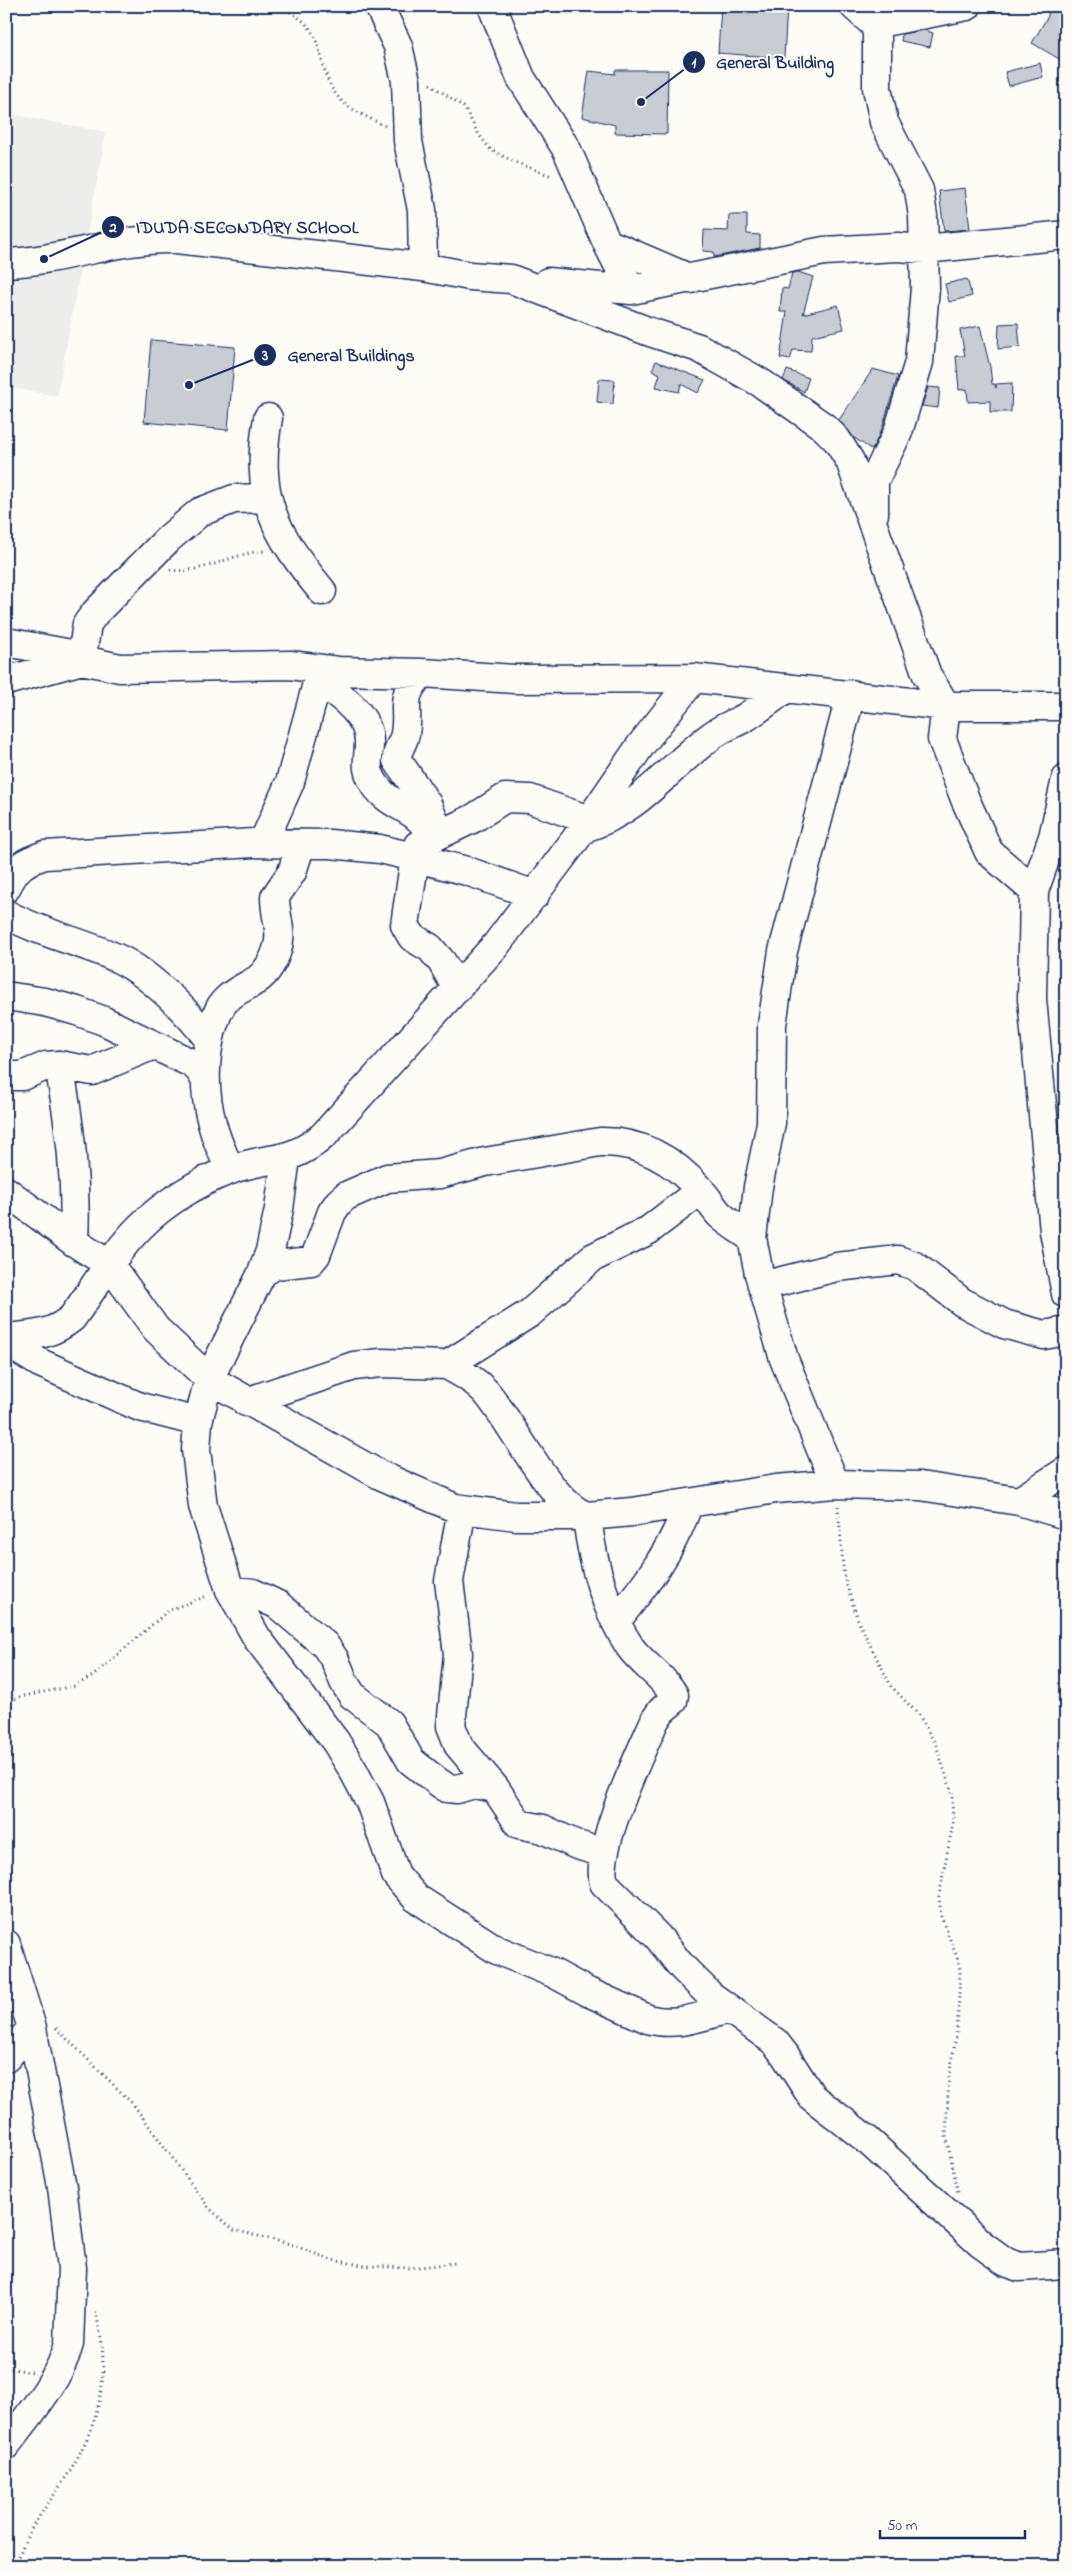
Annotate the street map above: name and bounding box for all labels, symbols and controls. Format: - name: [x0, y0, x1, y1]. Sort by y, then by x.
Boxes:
- callout: General Building: [681, 46, 844, 79]
- text: General Building: [716, 51, 834, 78]
- text: 1: [692, 52, 697, 74]
- callout: IDUDA SECONDARY SCHOOL: [100, 210, 368, 243]
- text: IDUDA SECONDARY SCHOOL: [136, 216, 359, 242]
- text: 2: [108, 217, 117, 239]
- callout: General Buildings: [253, 339, 425, 372]
- text: General Buildings: [287, 344, 415, 371]
- text: 3: [261, 345, 268, 367]
- scale bar: [880, 2507, 1024, 2539]
- text: 50 m: [887, 2515, 918, 2537]

